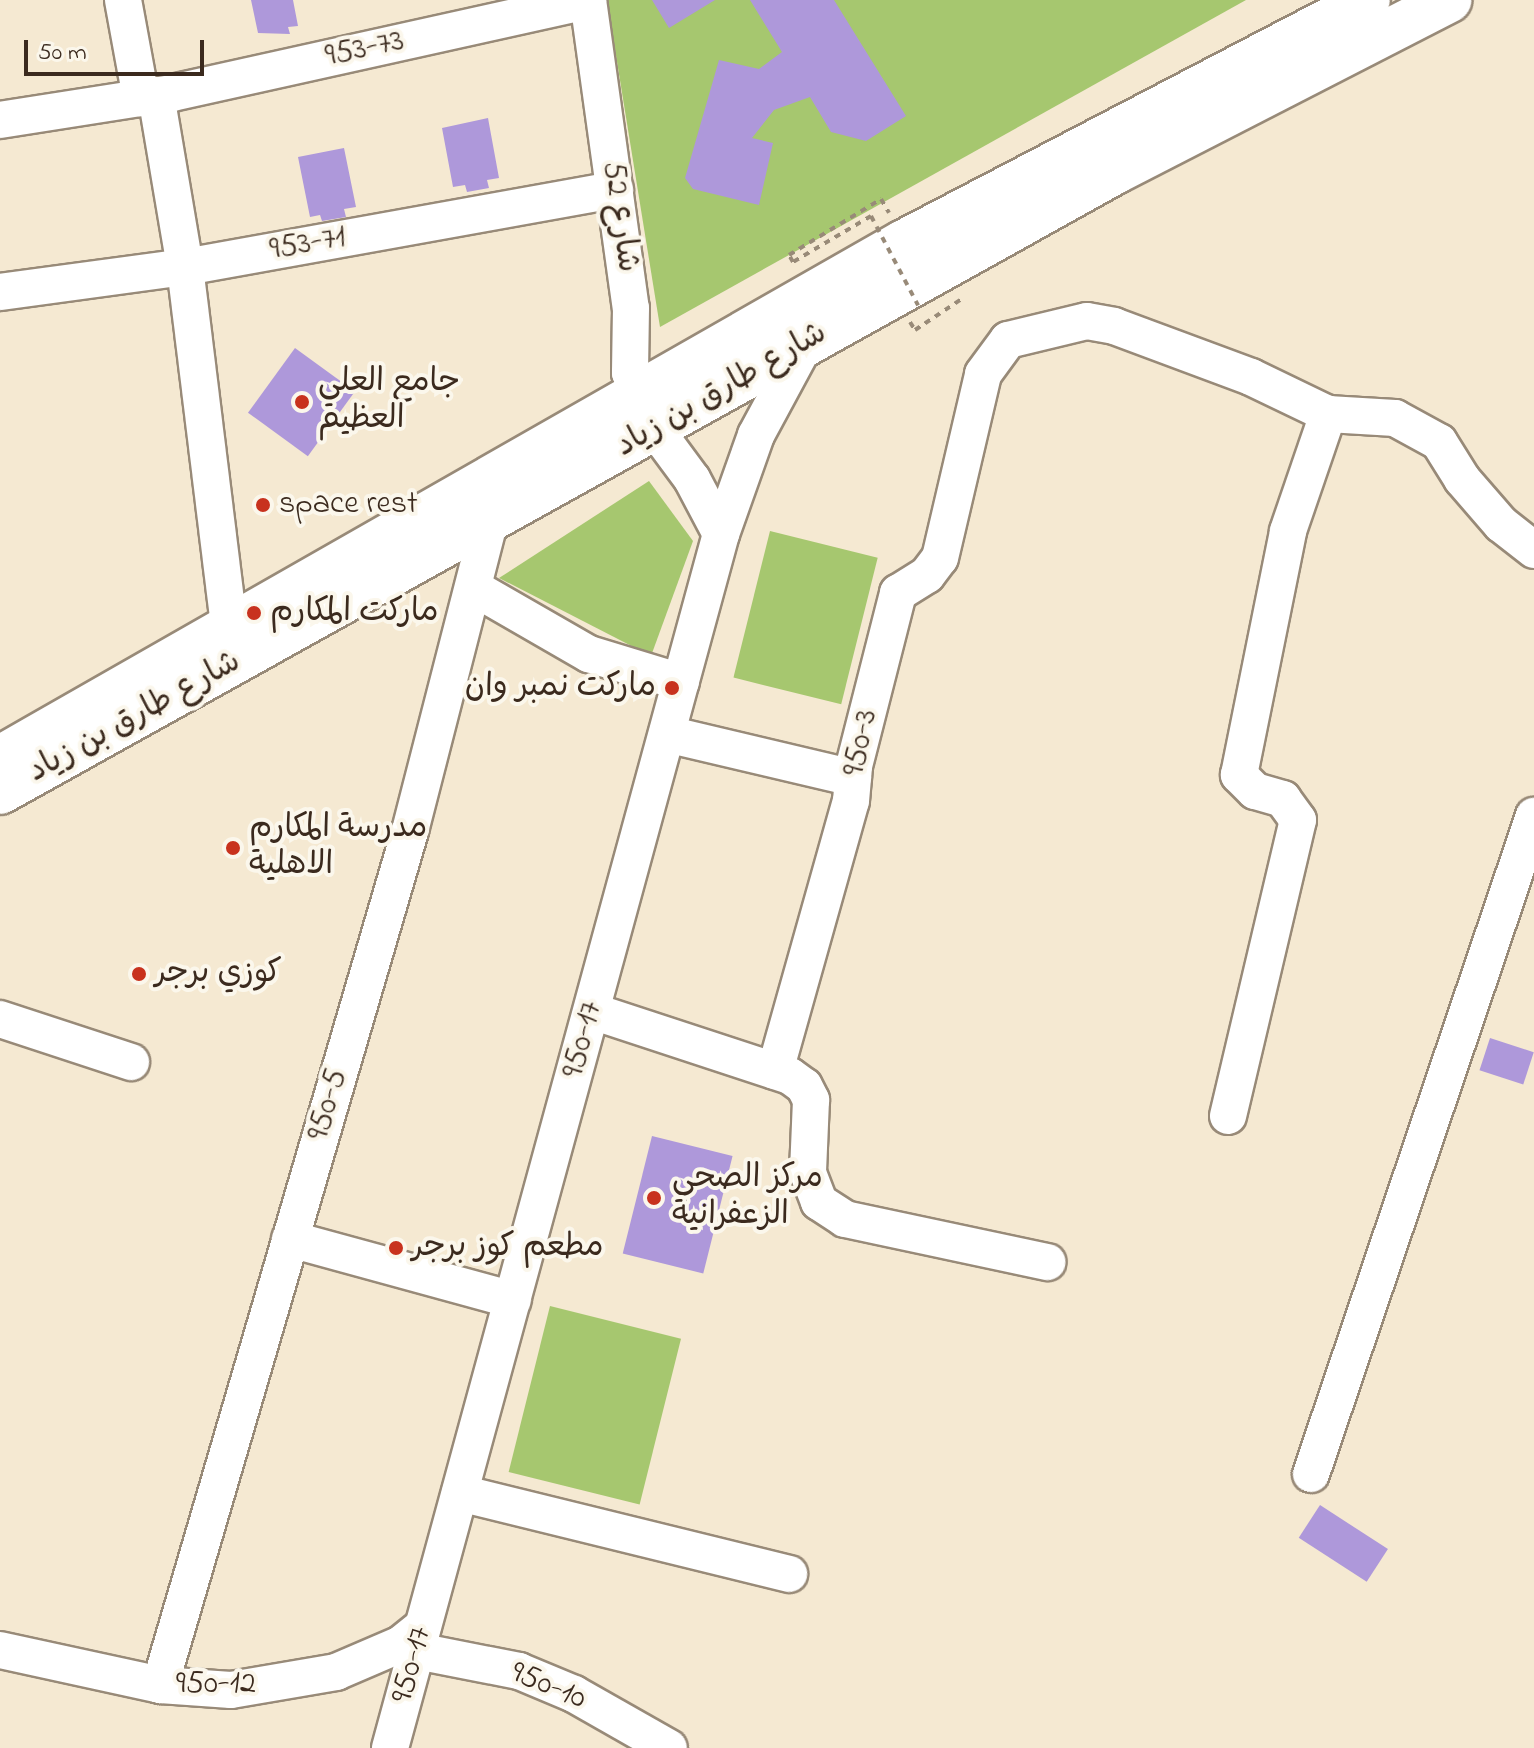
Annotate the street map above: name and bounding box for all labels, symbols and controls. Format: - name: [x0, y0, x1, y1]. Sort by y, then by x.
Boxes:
- street label: 953-73: [322, 23, 408, 77]
- scale bar: [28, 24, 208, 74]
- text: 50 m: [38, 36, 87, 71]
- street label: شارع 52: [592, 159, 646, 275]
- street label: 953-71: [267, 219, 349, 271]
- street label: شارع طارق بن زياد: [610, 315, 834, 467]
- place label: جامع العلي العظيم: [318, 365, 460, 440]
- marker: جامع العلي العظيم: [293, 393, 311, 411]
- place label: space rest: [279, 486, 418, 524]
- marker: space rest: [254, 496, 272, 514]
- place label: ماركت المكارم: [270, 594, 439, 632]
- marker: ماركت المكارم: [245, 604, 263, 622]
- street label: شارع طارق بن زياد: [22, 644, 248, 792]
- place label: ماركت نمبر وان: [465, 669, 656, 707]
- marker: ماركت نمبر وان: [663, 679, 681, 697]
- street label: 950-3: [836, 706, 888, 780]
- place label: مدرسة المكارم الاهلية: [249, 811, 427, 886]
- marker: مدرسة المكارم الاهلية: [224, 839, 242, 857]
- place label: كوزي برجر: [155, 955, 282, 993]
- marker: كوزي برجر: [130, 965, 148, 983]
- street label: 950-17: [555, 998, 613, 1082]
- street label: 950-5: [301, 1065, 357, 1145]
- place label: مركز الصحي الزعفرانية: [672, 1161, 823, 1236]
- marker: مركز الصحي الزعفرانية: [643, 1187, 665, 1209]
- place label: مطعم كوز برجر: [412, 1229, 604, 1267]
- marker: مطعم كوز برجر: [387, 1239, 405, 1257]
- street label: 950-17: [384, 1623, 442, 1707]
- street label: 950-10: [505, 1655, 591, 1719]
- street label: 950-12: [176, 1666, 256, 1704]

